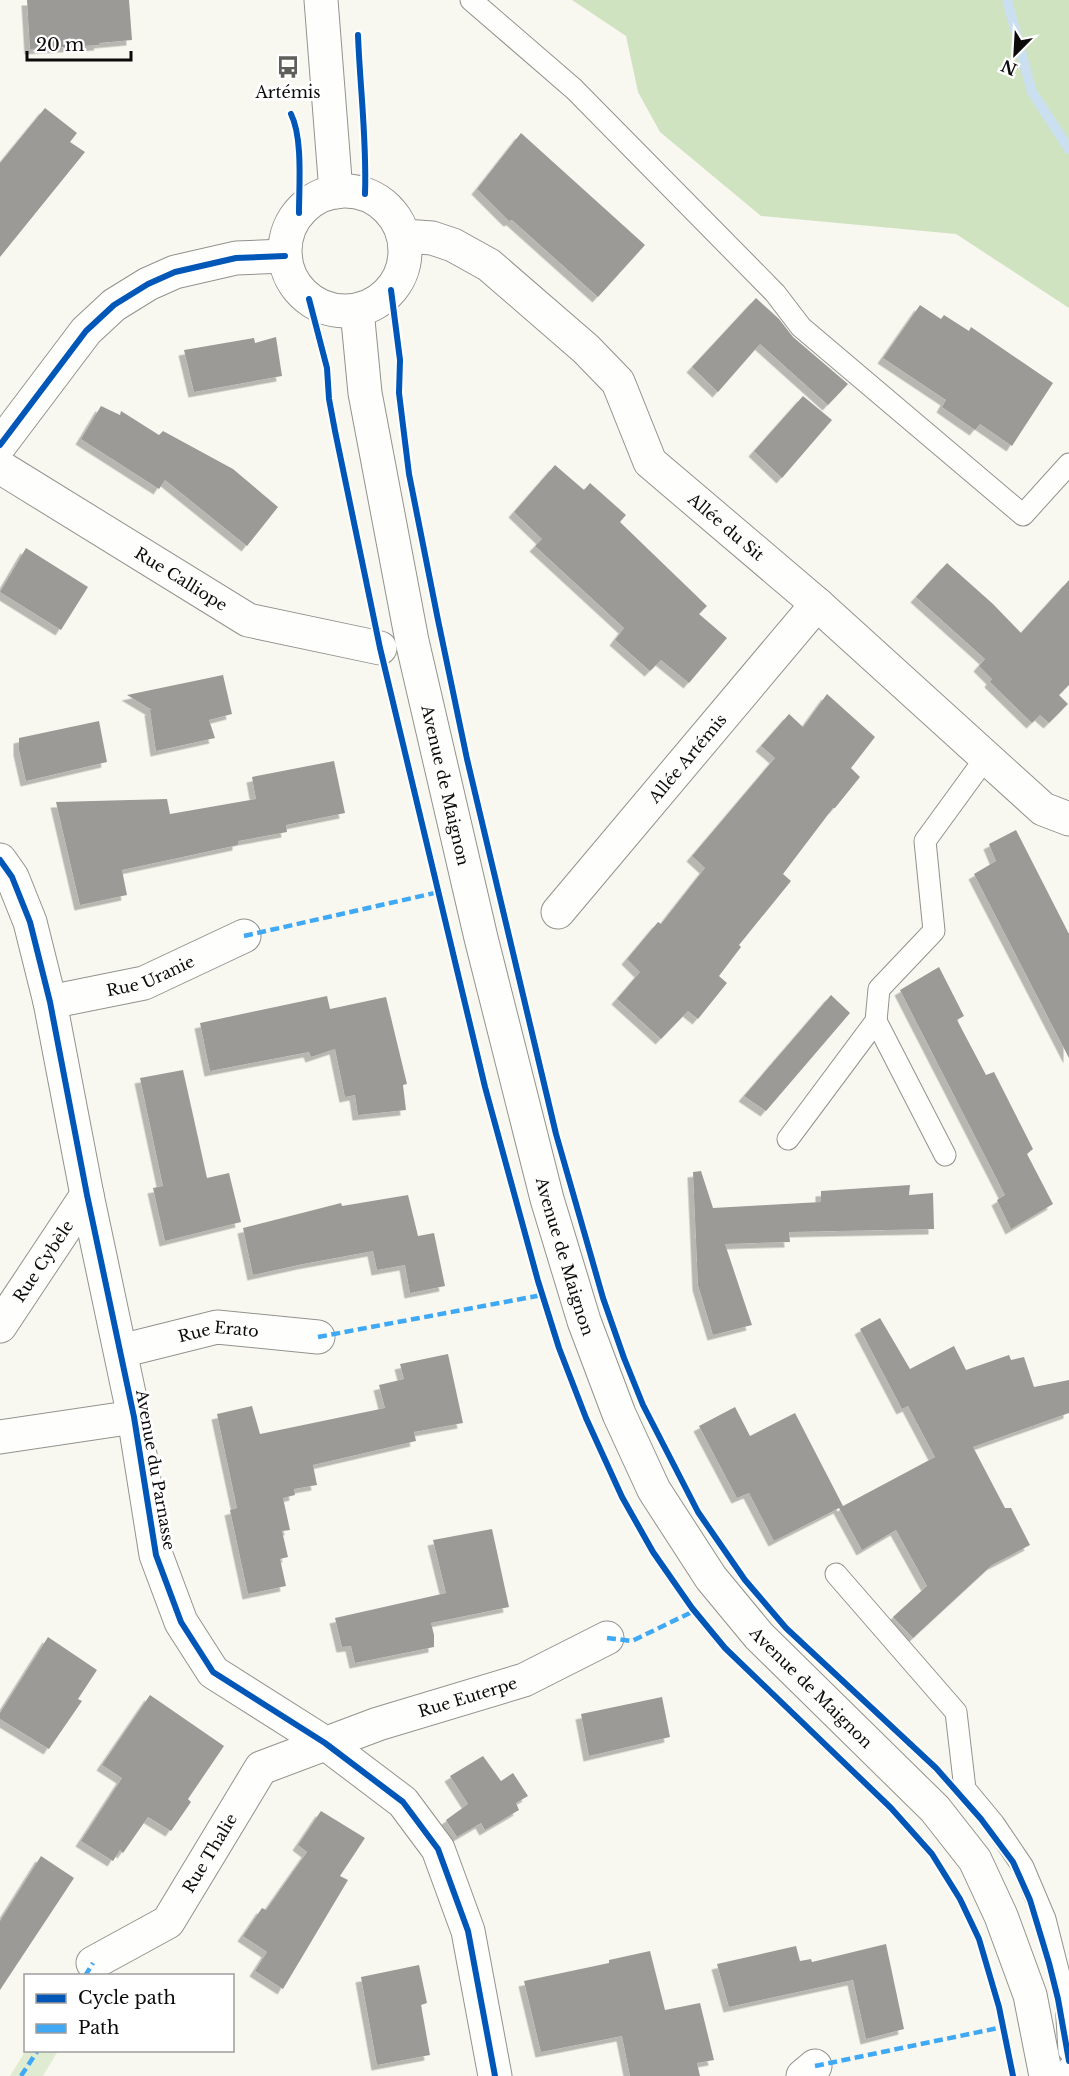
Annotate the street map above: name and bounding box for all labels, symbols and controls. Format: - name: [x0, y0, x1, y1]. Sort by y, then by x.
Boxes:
- scale bar: [27, 24, 130, 62]
- north arrow: [985, 24, 1045, 84]
- text: 20 m: [36, 34, 84, 56]
- bus stop icon: Artémis: [275, 54, 301, 80]
- text: N: [998, 56, 1020, 80]
- place label: Artémis: [254, 82, 321, 102]
- street label: Allée du Sit: [683, 488, 768, 565]
- street label: Rue Calliope: [131, 543, 231, 615]
- street label: Avenue de Maignon: [417, 702, 474, 868]
- street label: Allée Artémis: [644, 710, 730, 808]
- street label: Rue Uranie: [105, 951, 197, 1000]
- street label: Avenue de Maignon: [532, 1174, 599, 1338]
- street label: Rue Cybèle: [9, 1216, 78, 1306]
- street label: Rue Erato: [176, 1317, 260, 1346]
- street label: Avenue du Parnasse: [132, 1387, 180, 1552]
- street label: Avenue de Maignon: [745, 1622, 877, 1752]
- street label: Rue Euterpe: [416, 1673, 520, 1721]
- street label: Rue Thalie: [178, 1810, 241, 1896]
- legend: [24, 1974, 234, 2052]
- text: Cycle path: [78, 1987, 176, 2009]
- text: Path: [78, 2017, 119, 2039]

